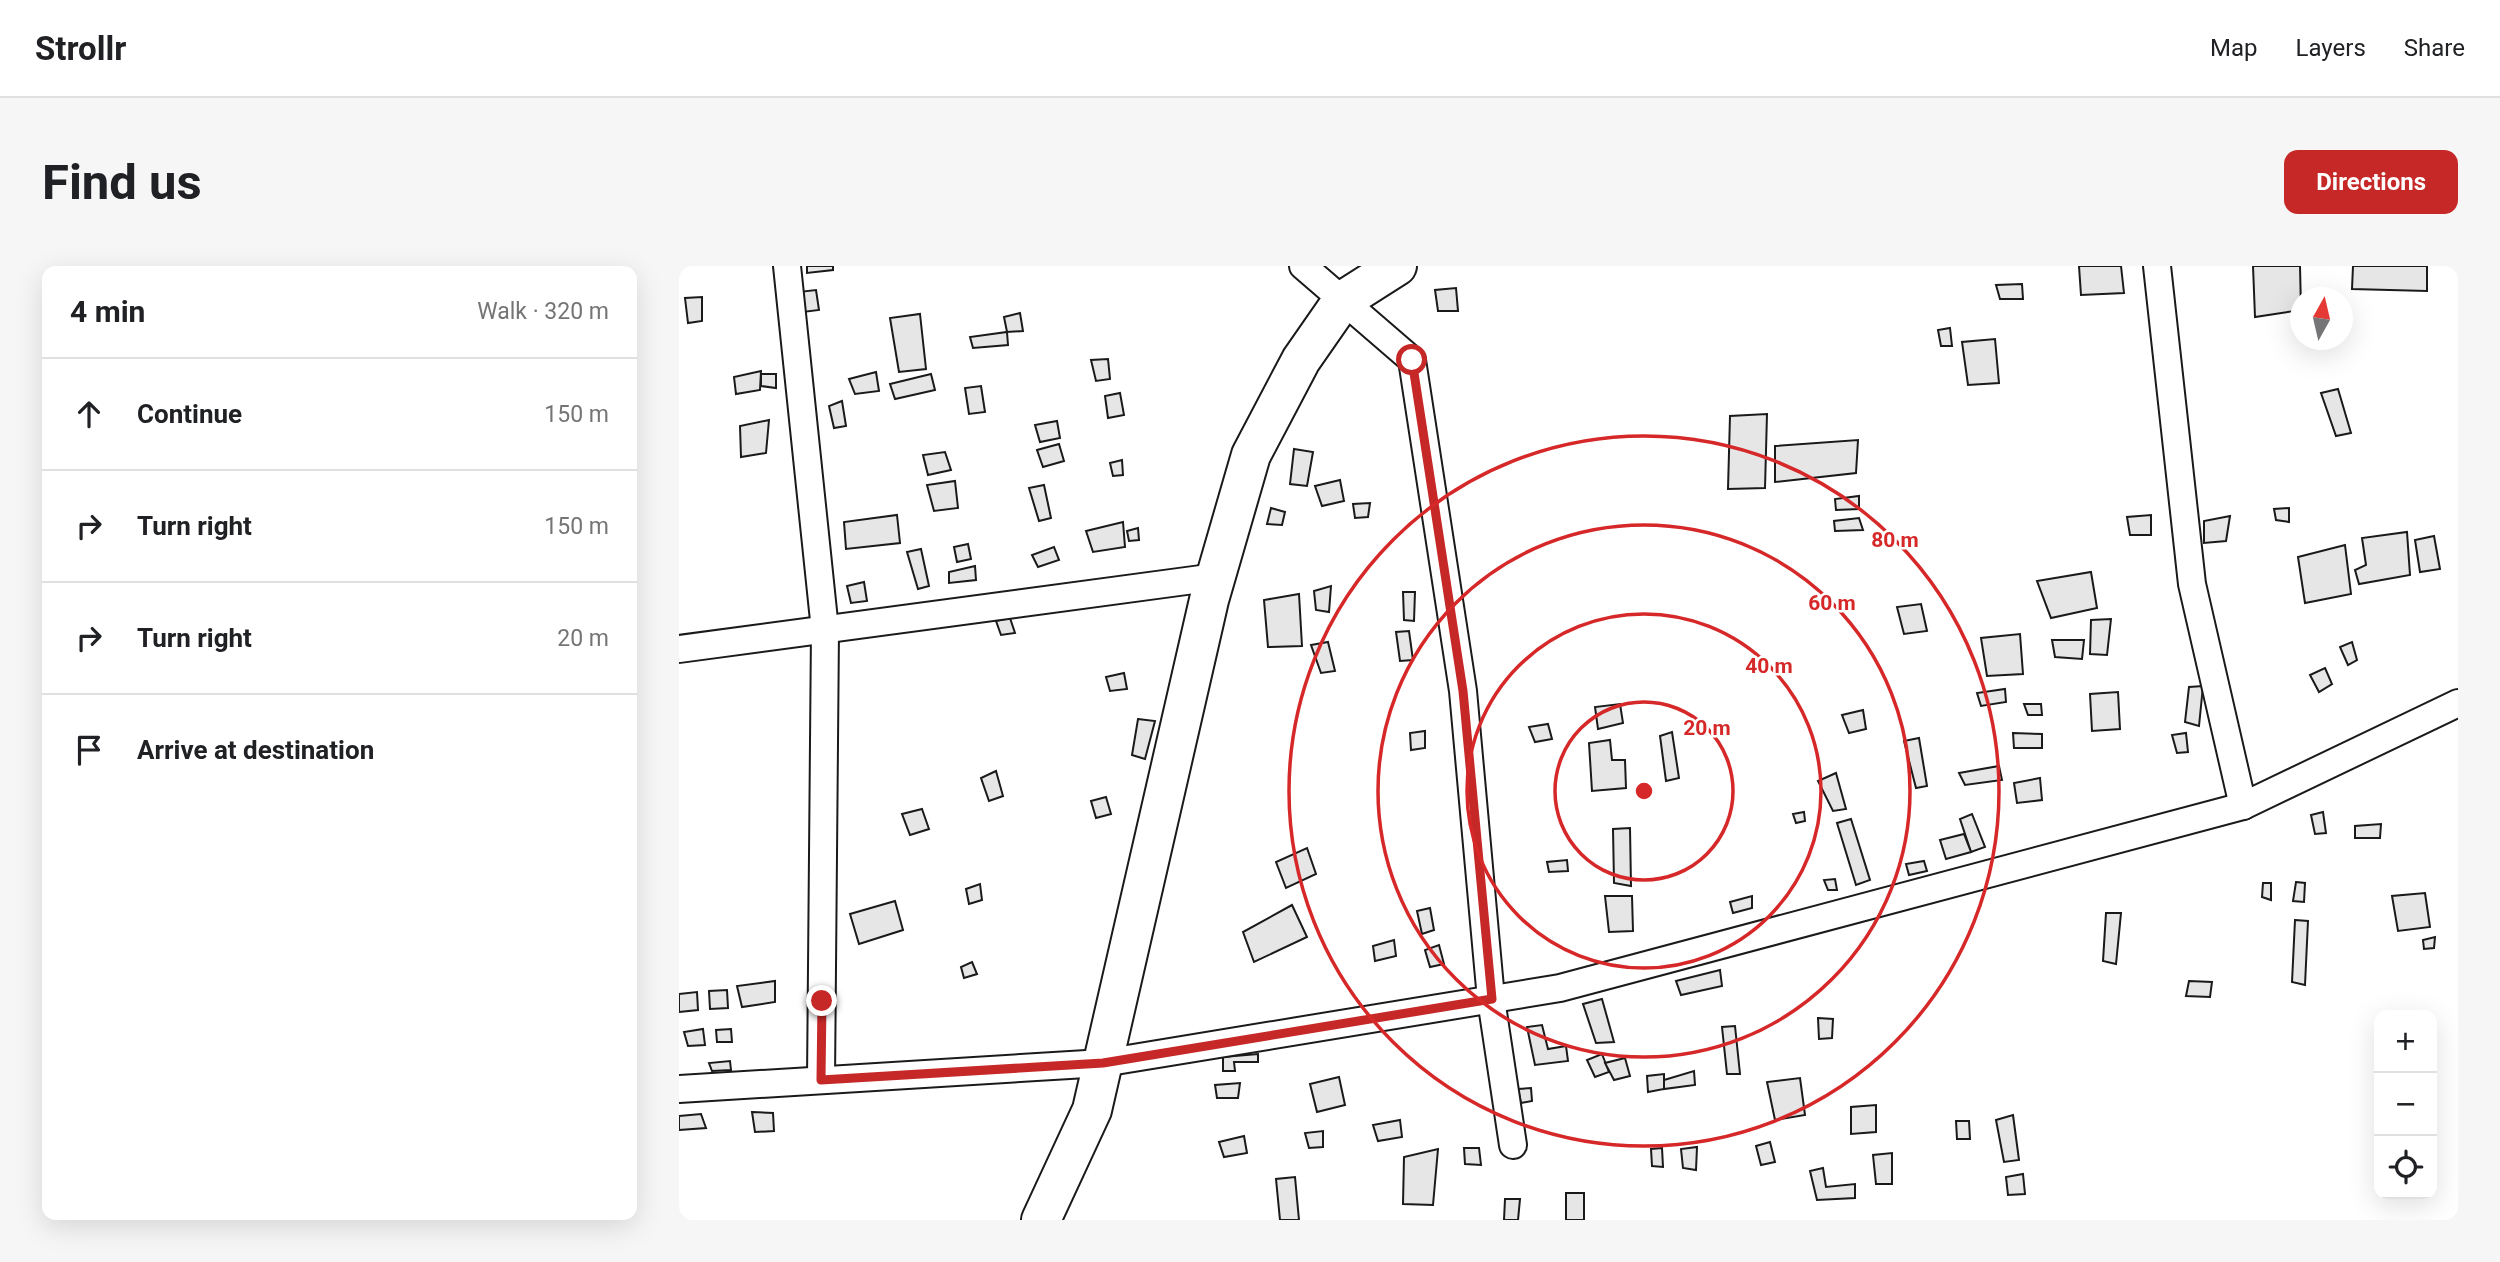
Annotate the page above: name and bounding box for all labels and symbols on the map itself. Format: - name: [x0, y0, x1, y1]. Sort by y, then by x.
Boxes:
- north arrow: [2290, 287, 2353, 350]
- route start: [1396, 344, 1427, 375]
- text: 80 m: [1871, 528, 1919, 552]
- text: 60 m: [1808, 591, 1856, 615]
- text: 40 m: [1745, 654, 1793, 678]
- text: 20 m: [1683, 716, 1731, 740]
- centre of rings: [1632, 779, 1656, 803]
- route end: [806, 985, 837, 1016]

